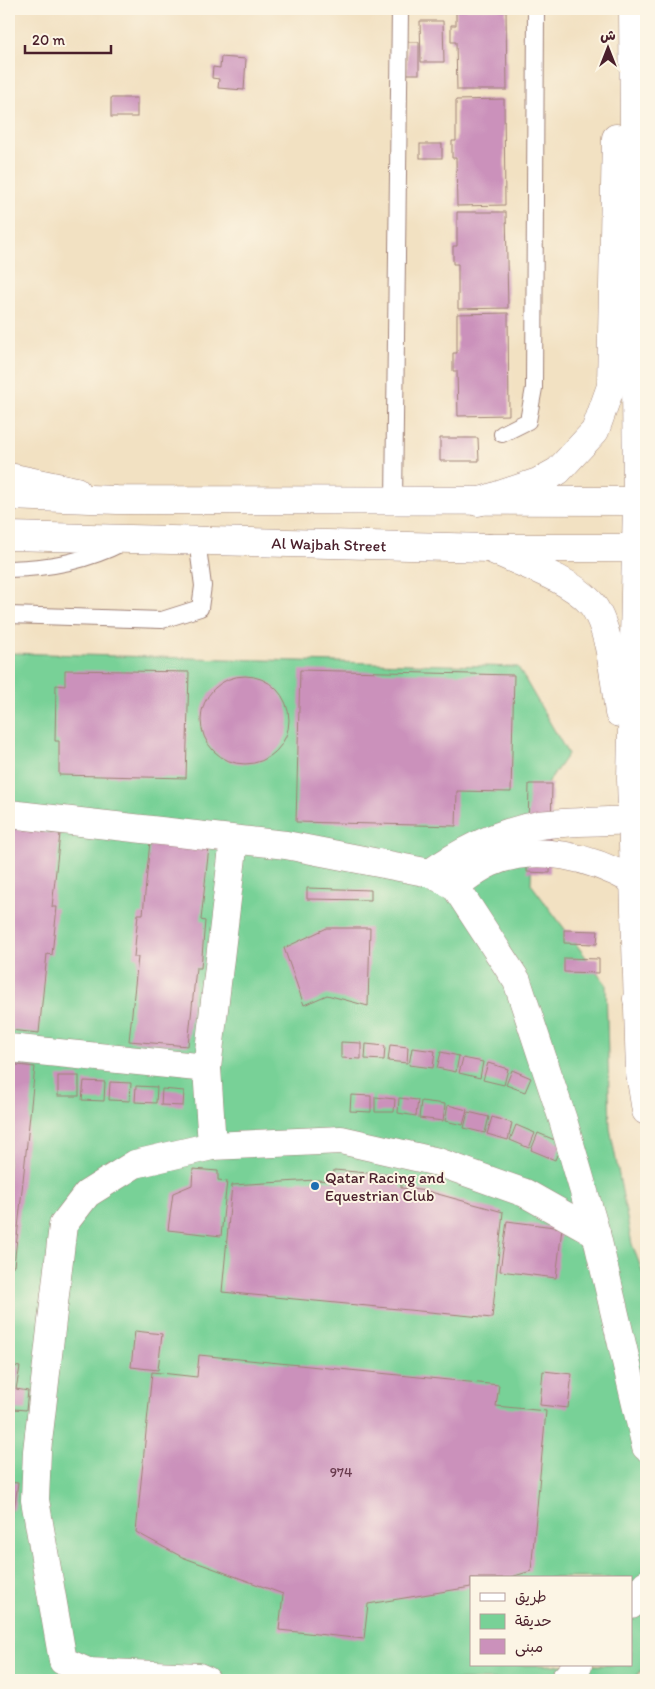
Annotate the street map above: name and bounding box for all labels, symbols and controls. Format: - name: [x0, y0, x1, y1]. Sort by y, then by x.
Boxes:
- scale bar: [25, 22, 111, 54]
- north arrow: [582, 22, 632, 72]
- text: ش: [600, 27, 616, 44]
- text: 20 m: [32, 31, 66, 49]
- street label: Al Wajbah Street: [271, 533, 387, 555]
- place label: Qatar Racing and Equestrian Club: [325, 1168, 445, 1205]
- marker: Qatar Racing and Equestrian Club: [309, 1180, 321, 1192]
- house number: 974: [330, 1464, 353, 1481]
- legend: [470, 1576, 632, 1666]
- text: طريق: [515, 1588, 547, 1606]
- text: حديقة: [515, 1612, 552, 1630]
- text: مبنى: [515, 1638, 543, 1657]

